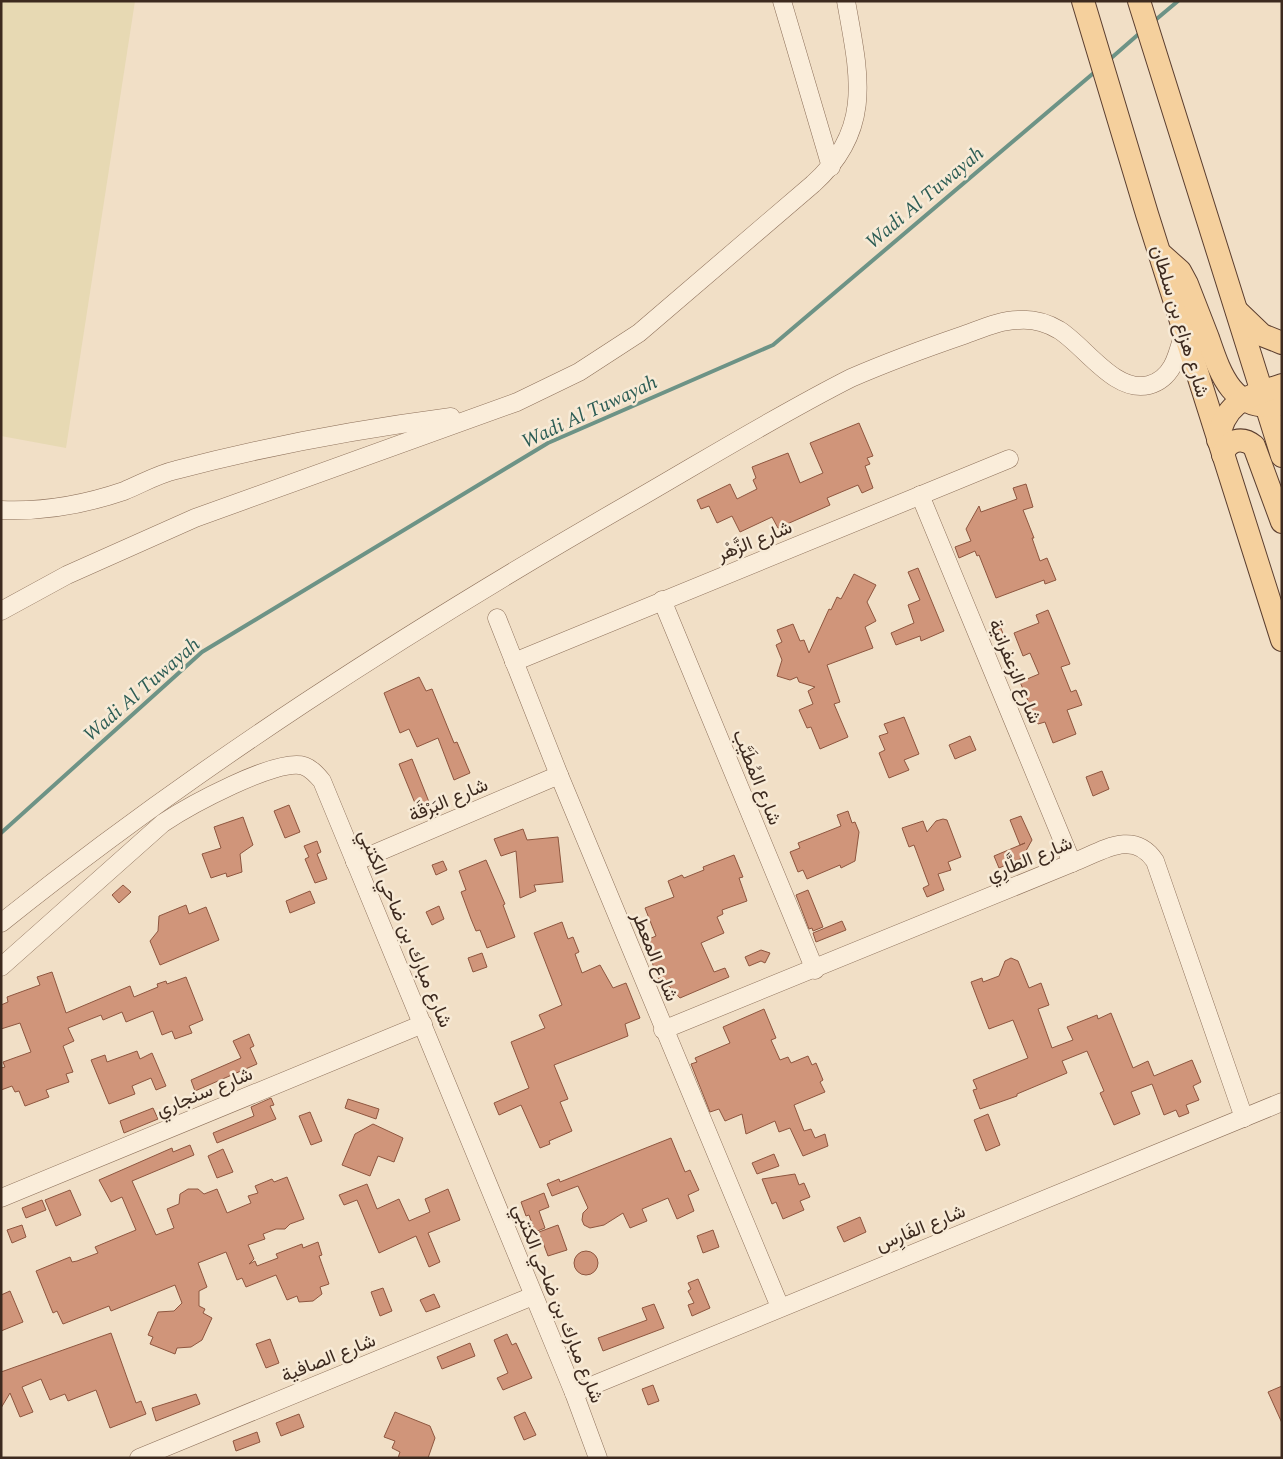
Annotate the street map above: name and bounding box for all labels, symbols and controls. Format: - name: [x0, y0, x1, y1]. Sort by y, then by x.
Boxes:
- water label: Wadi Al Tuwayah: [859, 139, 991, 257]
- street label: شارع هزاع بن سلطان: [1143, 242, 1217, 401]
- water label: Wadi Al Tuwayah: [516, 367, 662, 457]
- street label: شارع الزَّهْر: [711, 513, 797, 570]
- street label: شارع الزعفرانية: [980, 615, 1049, 728]
- water label: Wadi Al Tuwayah: [76, 630, 207, 749]
- street label: شارع المُطَيَّب: [724, 725, 789, 830]
- street label: شارع البَرْقَة: [404, 771, 493, 830]
- street label: شارع مبارك بن ضاحي الكتبي: [350, 825, 460, 1032]
- street label: شارع الطَّارِي: [982, 829, 1077, 890]
- street label: شارع المعطر: [623, 906, 686, 1006]
- street label: شارع سنجاري: [152, 1060, 257, 1125]
- street label: شارع الفَارِس: [871, 1197, 970, 1260]
- street label: شارع مبارك بن ضاحي الكتبي: [504, 1199, 611, 1408]
- street label: شارع الصافية: [277, 1326, 380, 1390]

